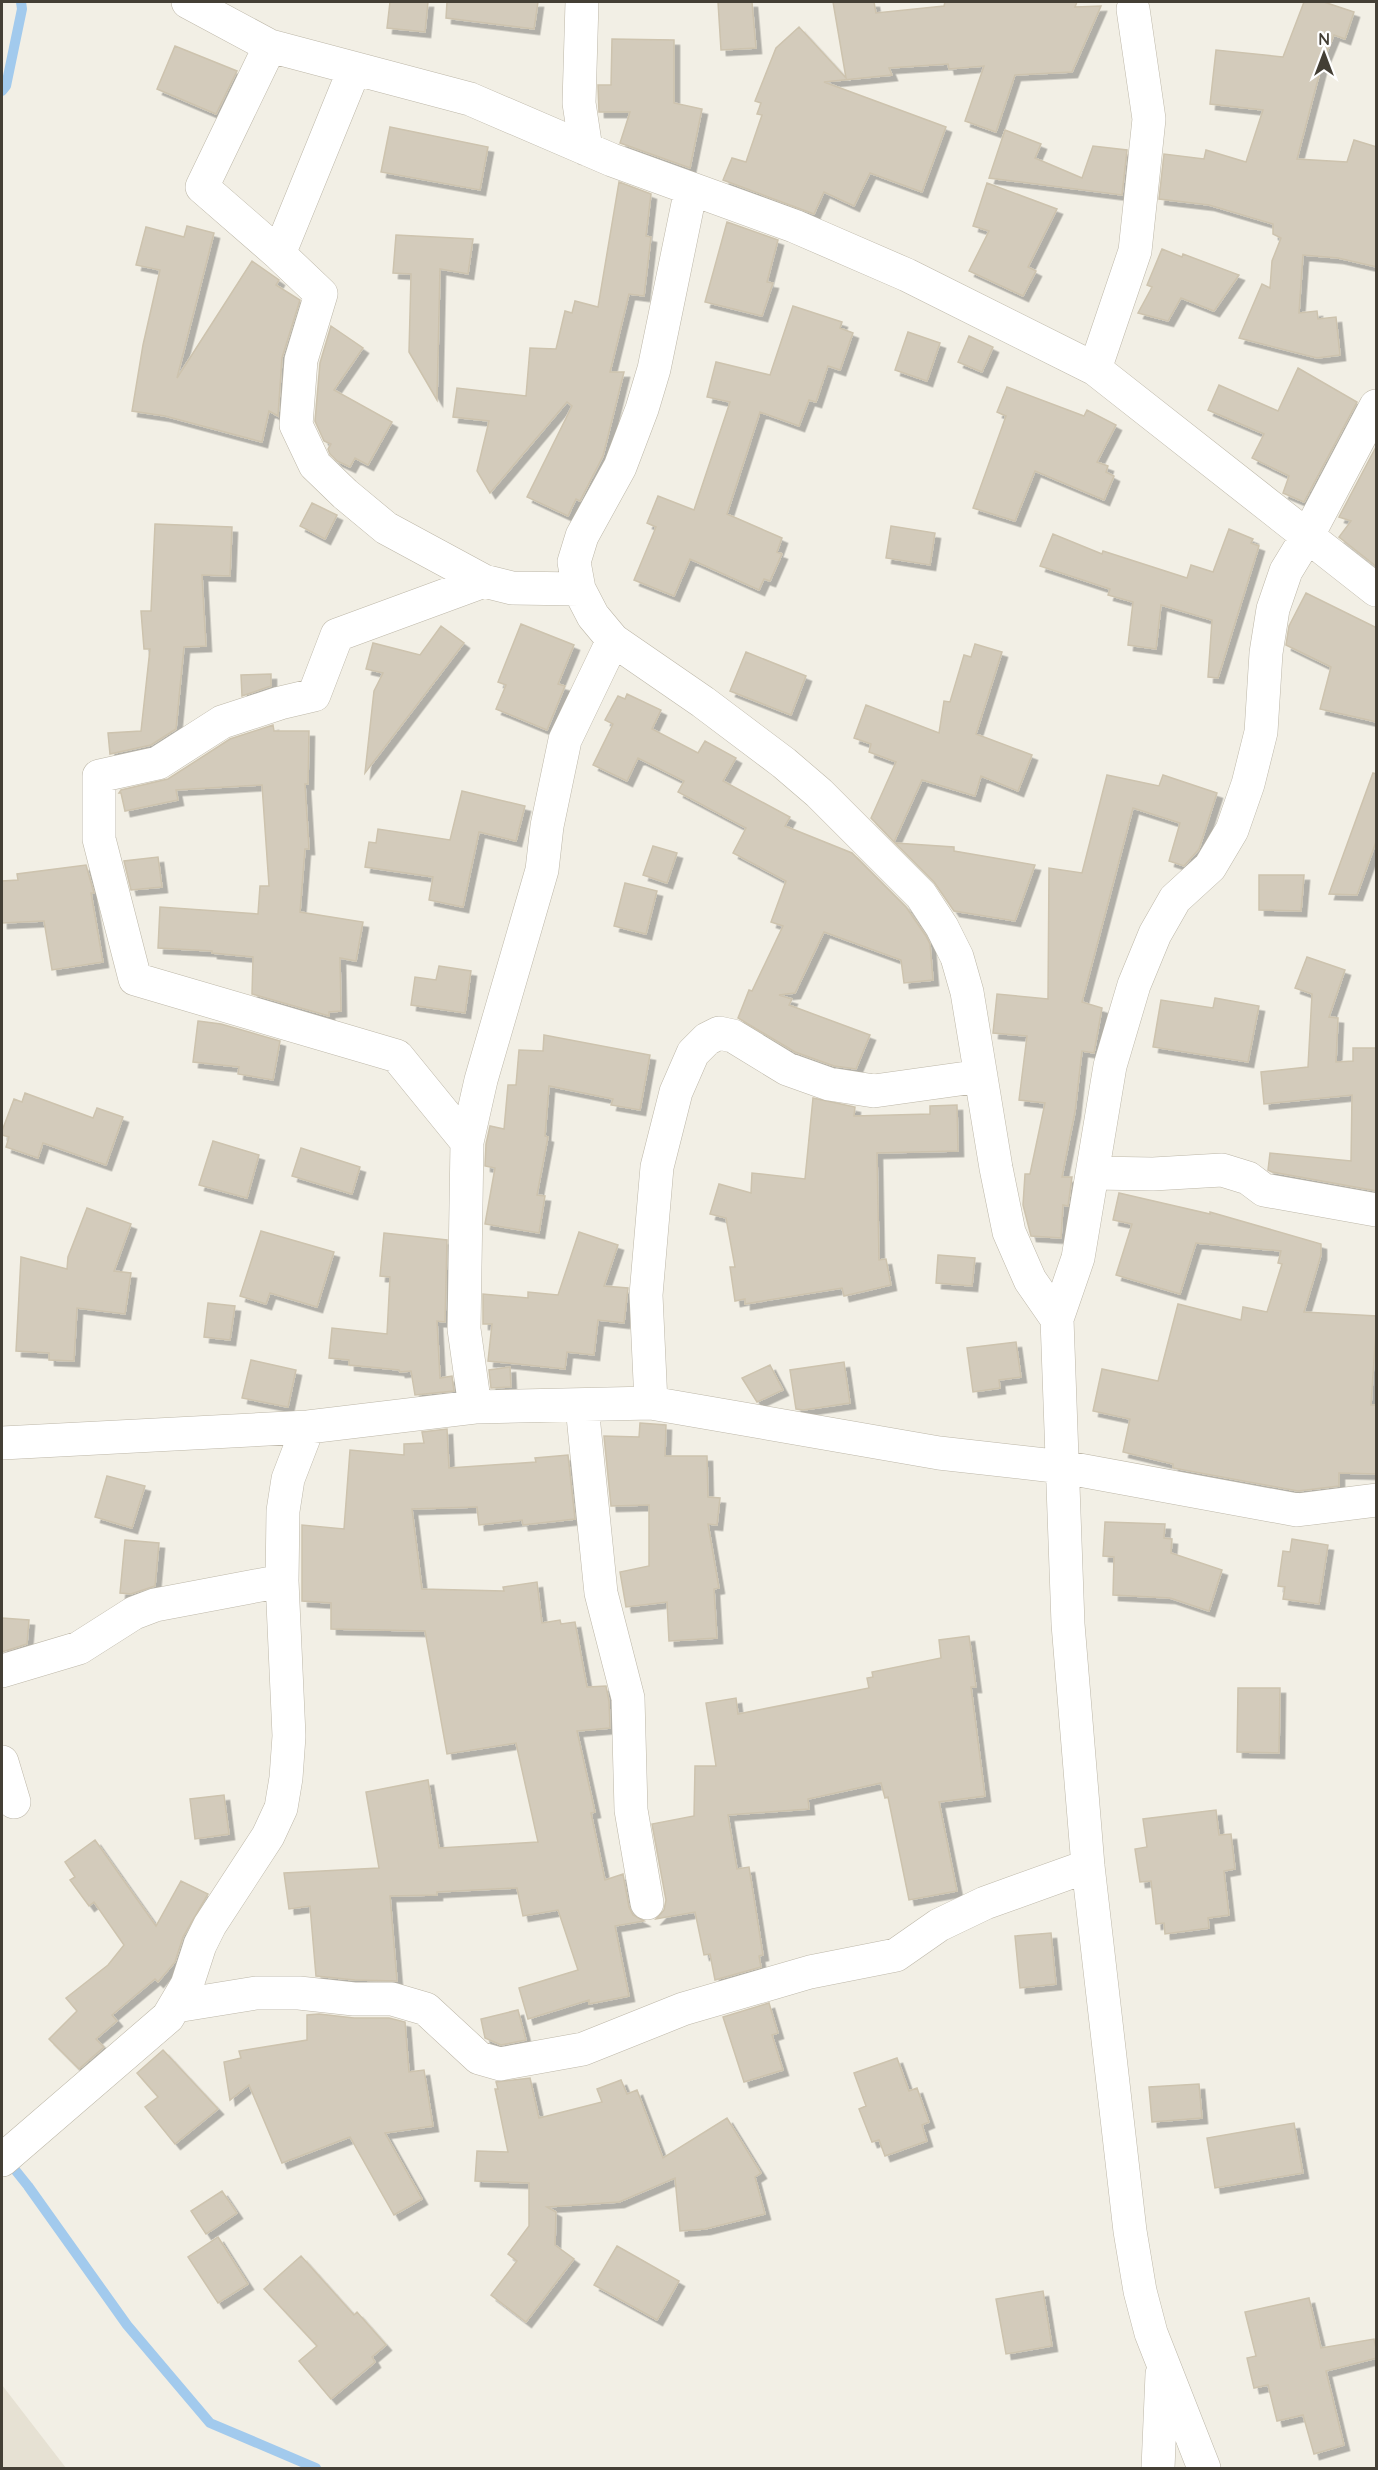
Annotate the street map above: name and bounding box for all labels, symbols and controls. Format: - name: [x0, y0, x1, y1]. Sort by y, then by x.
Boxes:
- north arrow: [1294, 24, 1354, 84]
- text: N: [1318, 29, 1330, 49]

